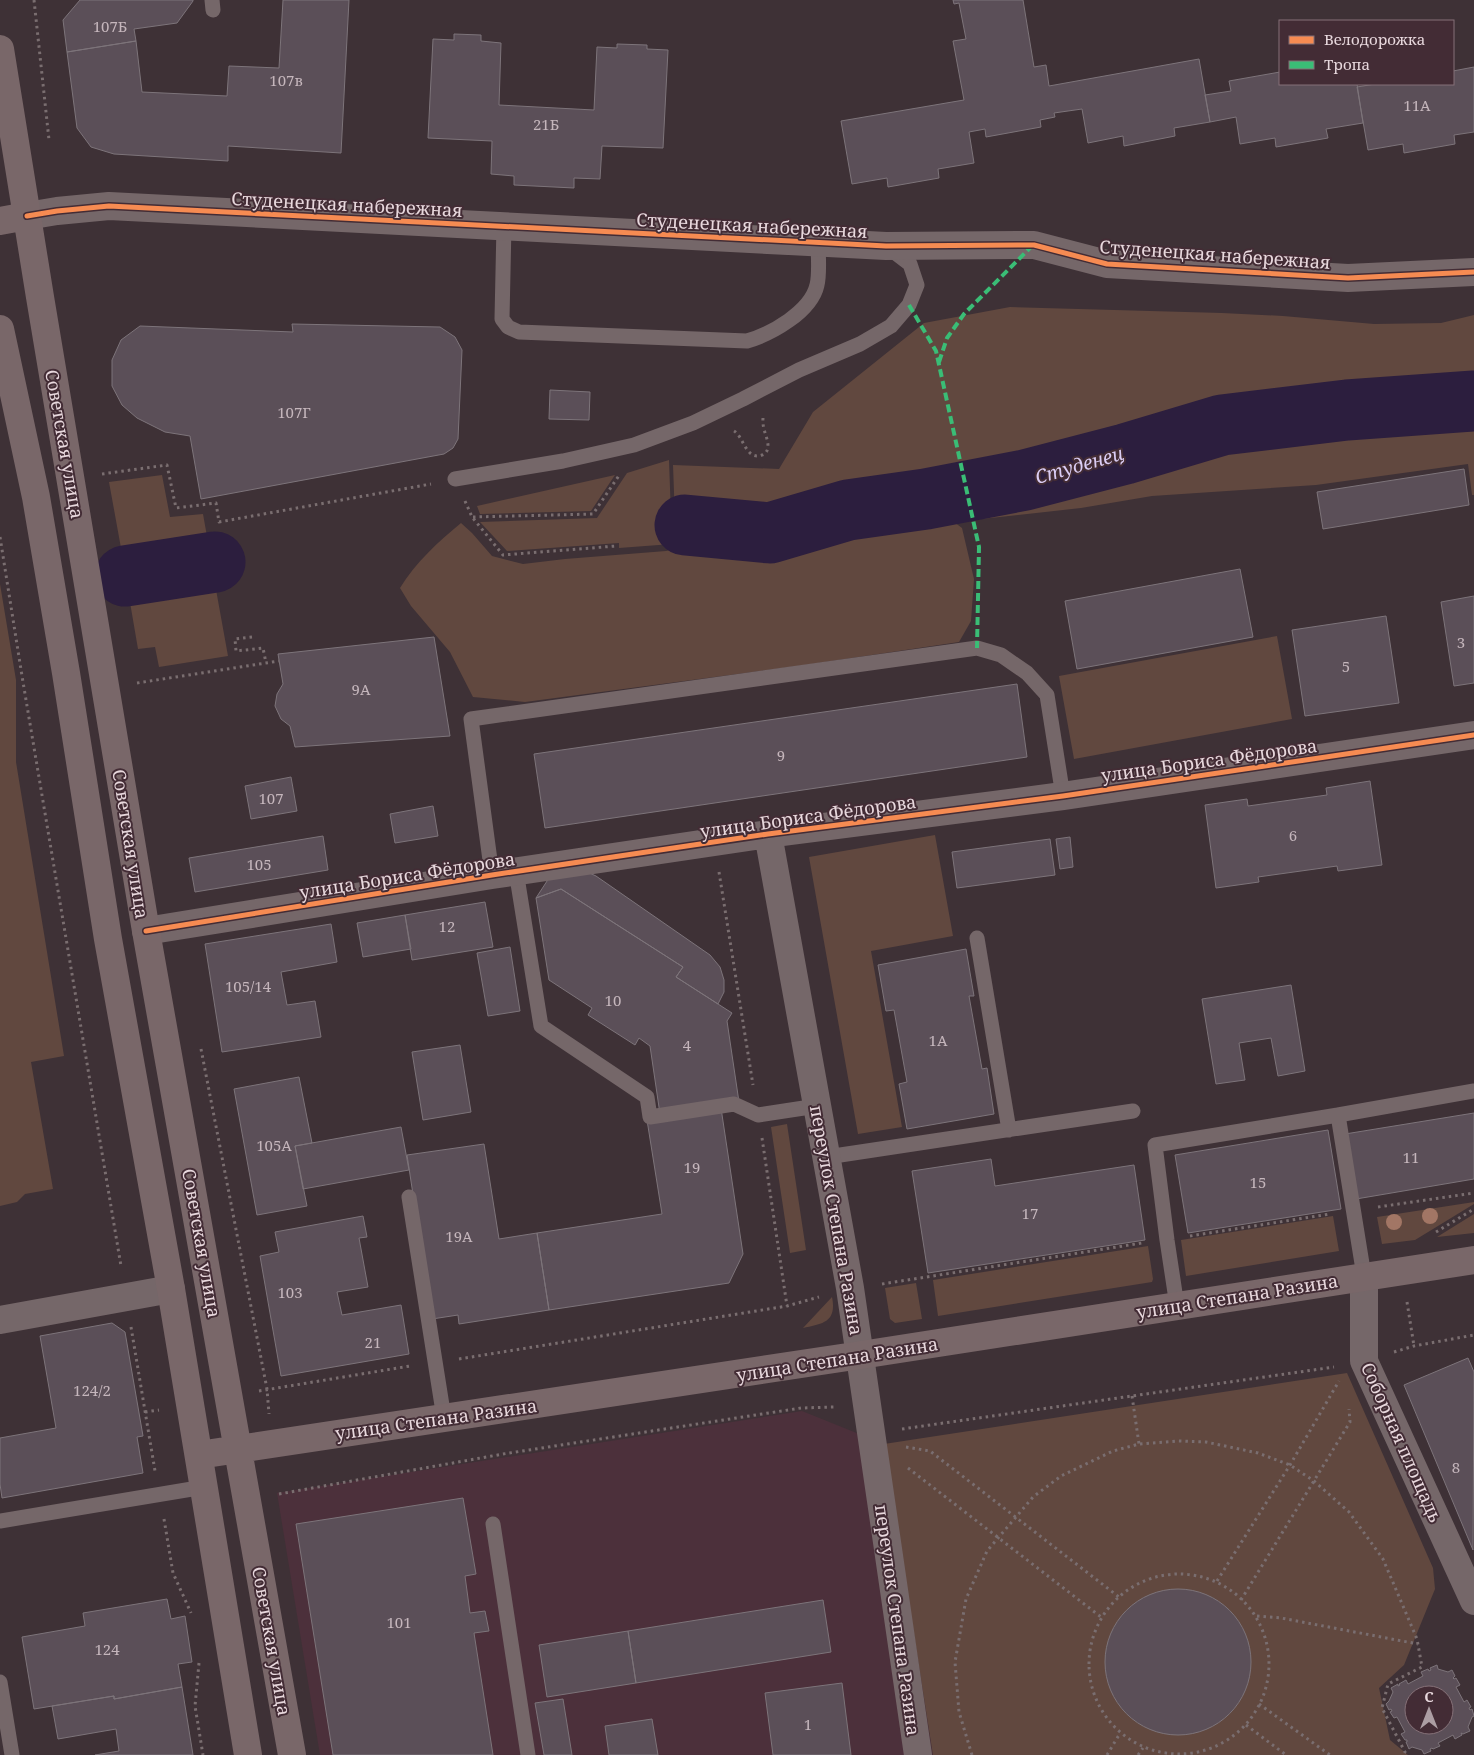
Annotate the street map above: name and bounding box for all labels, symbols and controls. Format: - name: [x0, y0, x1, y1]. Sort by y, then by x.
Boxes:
- house number: 107Б: [93, 16, 127, 36]
- legend: [1279, 20, 1454, 85]
- text: Велодорожка: [1324, 29, 1425, 49]
- text: Тропа: [1324, 54, 1370, 74]
- house number: 107в: [269, 70, 303, 90]
- house number: 11А: [1403, 95, 1431, 115]
- house number: 21Б: [533, 114, 559, 134]
- street label: Студенецкая набережная: [231, 186, 463, 222]
- street label: Студенецкая набережная: [636, 207, 868, 243]
- street label: Студенецкая набережная: [1099, 234, 1331, 274]
- street label: Советская улица: [40, 368, 90, 520]
- house number: 107Г: [277, 402, 311, 422]
- water label: Студенец: [1032, 440, 1126, 490]
- house number: 3: [1457, 632, 1465, 652]
- house number: 5: [1342, 656, 1350, 676]
- house number: 9А: [352, 679, 371, 699]
- street label: улица Бориса Фёдорова: [1099, 733, 1319, 787]
- house number: 9: [777, 745, 785, 765]
- street label: Советская улица: [107, 768, 155, 920]
- house number: 107: [258, 788, 284, 808]
- street label: улица Бориса Фёдорова: [698, 789, 918, 843]
- house number: 6: [1289, 825, 1297, 845]
- street label: улица Бориса Фёдорова: [297, 846, 517, 904]
- house number: 105: [246, 854, 272, 874]
- house number: 12: [439, 916, 455, 936]
- house number: 105/14: [225, 976, 272, 996]
- house number: 10: [605, 990, 621, 1010]
- house number: 1А: [929, 1030, 948, 1050]
- house number: 4: [683, 1035, 692, 1055]
- street label: переулок Степана Разина: [805, 1103, 869, 1337]
- house number: 105А: [256, 1135, 292, 1155]
- house number: 11: [1403, 1147, 1419, 1167]
- house number: 19: [684, 1157, 700, 1177]
- street label: Советская улица: [177, 1167, 227, 1319]
- house number: 15: [1250, 1172, 1266, 1192]
- house number: 17: [1022, 1203, 1038, 1223]
- house number: 19А: [445, 1226, 473, 1246]
- street label: улица Степана Разина: [1134, 1268, 1340, 1324]
- house number: 103: [277, 1282, 303, 1302]
- street label: улица Степана Разина: [734, 1331, 940, 1387]
- house number: 21: [365, 1332, 381, 1352]
- street label: Соборная площадь: [1356, 1358, 1448, 1526]
- house number: 124/2: [73, 1380, 111, 1400]
- street label: улица Степана Разина: [333, 1393, 539, 1445]
- house number: 8: [1452, 1457, 1460, 1477]
- street label: переулок Степана Разина: [870, 1503, 926, 1737]
- street label: Советская улица: [247, 1565, 297, 1717]
- house number: 101: [386, 1612, 412, 1632]
- house number: 124: [94, 1639, 120, 1659]
- north arrow: [1404, 1685, 1454, 1735]
- text: С: [1424, 1687, 1434, 1706]
- house number: 1: [804, 1714, 812, 1734]

